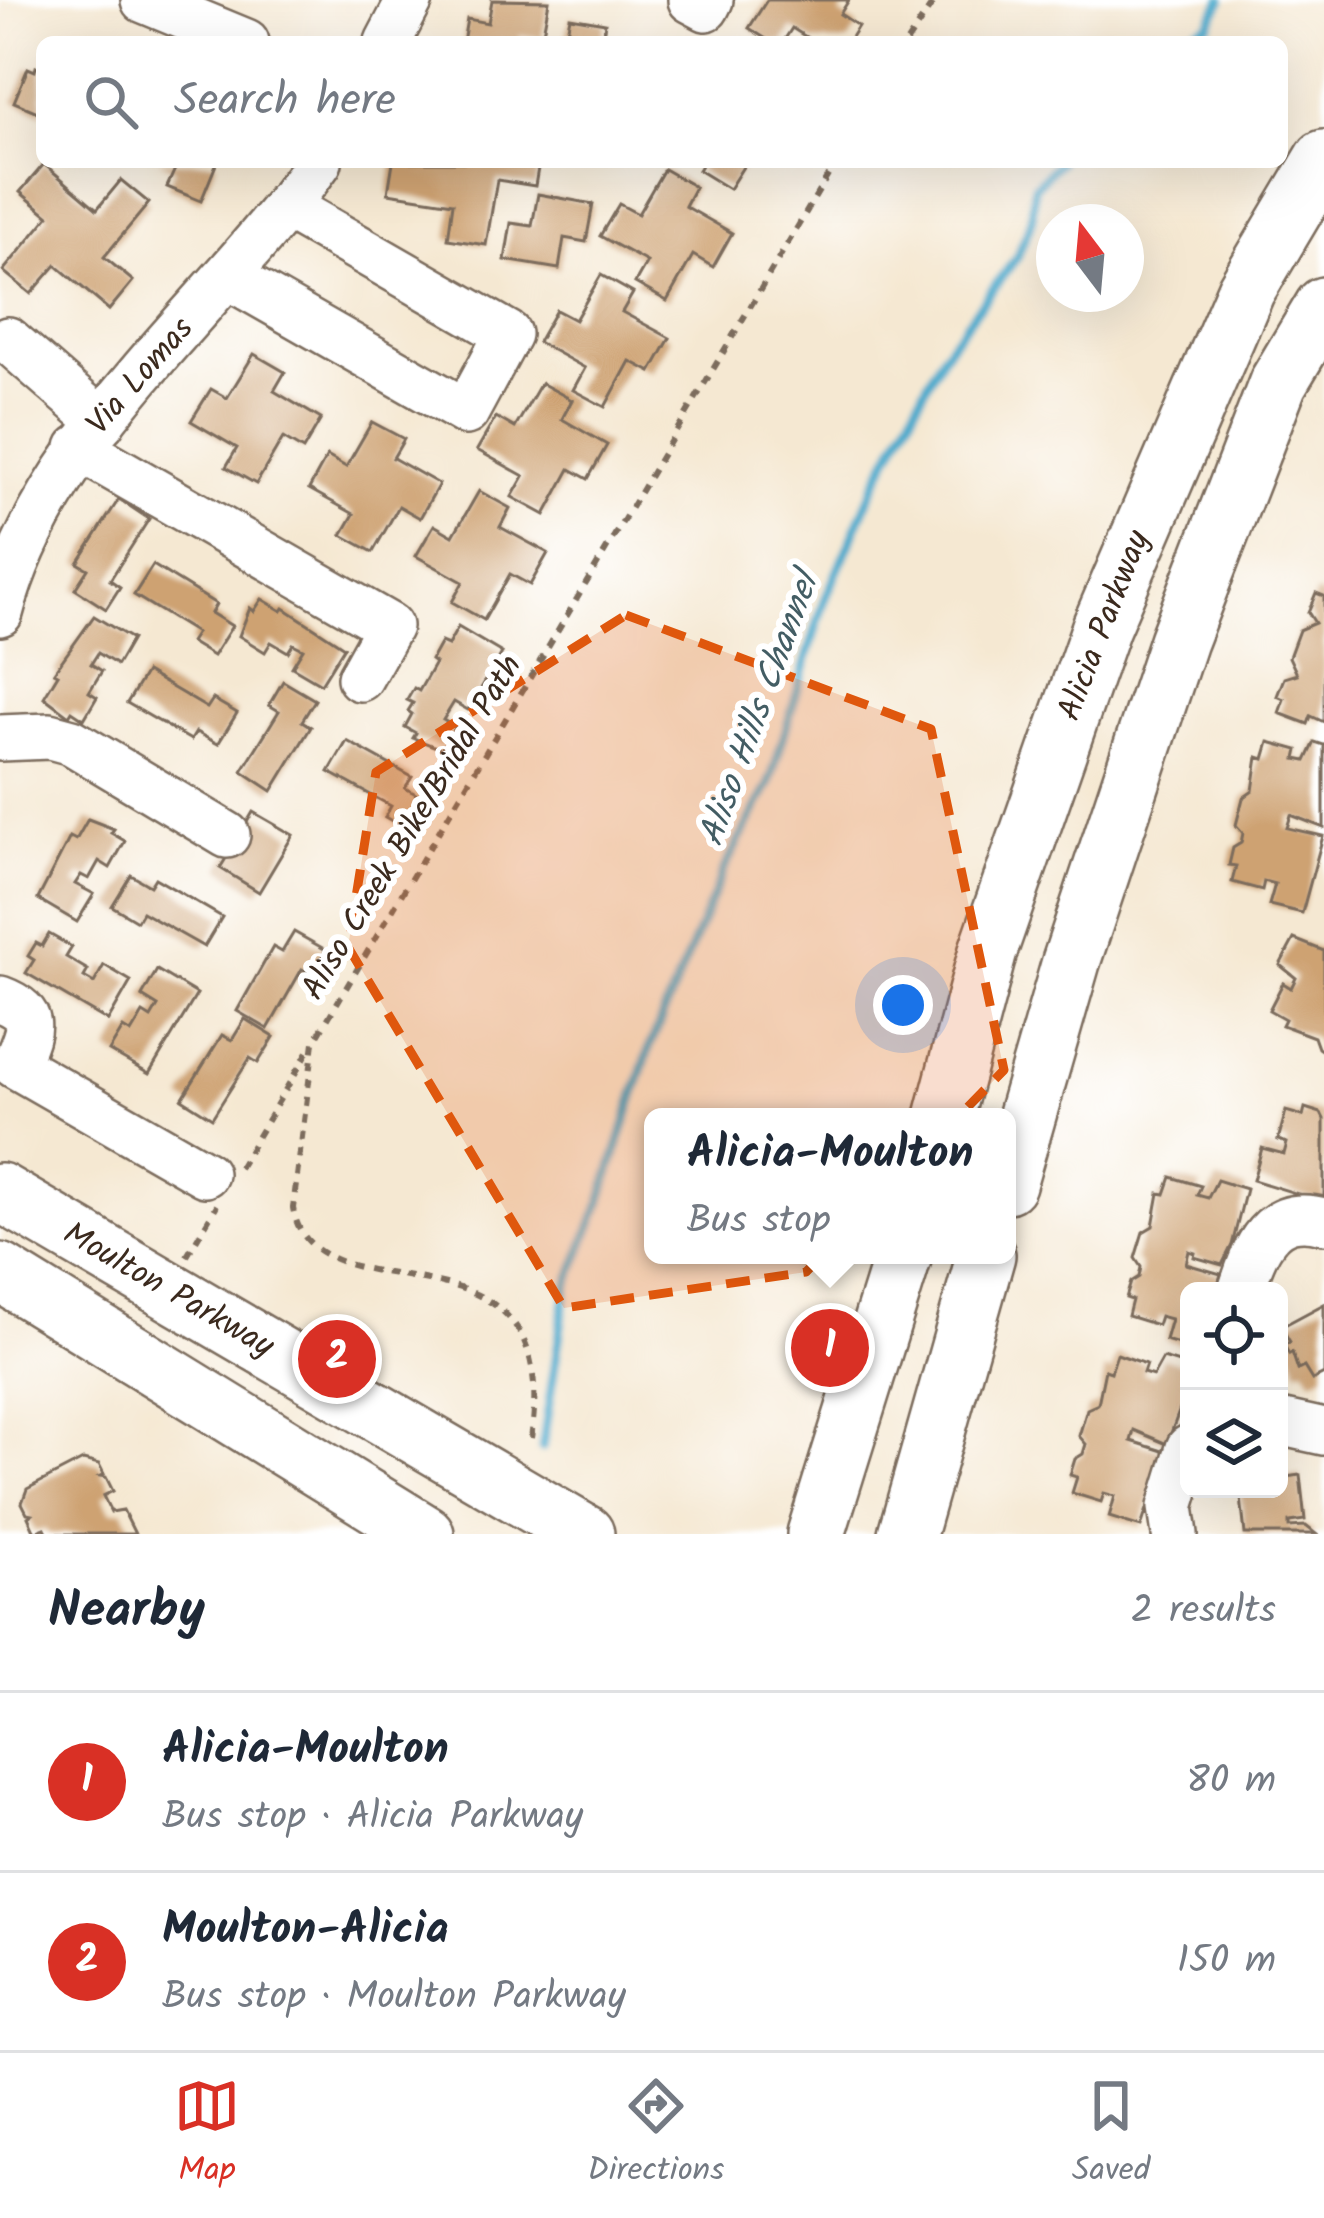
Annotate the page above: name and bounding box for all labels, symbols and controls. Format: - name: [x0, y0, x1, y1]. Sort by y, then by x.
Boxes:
- search box: [36, 36, 1288, 168]
- text: Search here: [174, 66, 396, 138]
- icon: search: [78, 69, 144, 135]
- north arrow: [1036, 204, 1144, 312]
- street label: Via Lomas: [74, 306, 208, 448]
- street label: Alicia Parkway: [1044, 523, 1166, 729]
- water label: Aliso Hills Channel: [684, 560, 838, 854]
- street label: Aliso Creek Bike/Bridal Path: [289, 645, 537, 1011]
- your location: [873, 975, 933, 1035]
- popup: [644, 1108, 1016, 1264]
- text: Alicia-Moulton: [687, 1119, 973, 1191]
- text: Bus stop: [687, 1191, 831, 1253]
- street label: Moulton Parkway: [52, 1209, 284, 1373]
- map controls: [1180, 1282, 1288, 1498]
- button: locate: [1180, 1282, 1288, 1390]
- pin: 1: [791, 1303, 869, 1393]
- pin: 2: [298, 1314, 376, 1404]
- button: layers: [1180, 1390, 1288, 1498]
- text: Nearby: [48, 1572, 205, 1653]
- text: 2 results: [1131, 1581, 1276, 1643]
- text: Alicia-Moulton: [162, 1715, 449, 1787]
- text: 1: [81, 1751, 93, 1813]
- text: 80 m: [1186, 1751, 1276, 1813]
- text: Bus stop · Alicia Parkway: [162, 1787, 583, 1849]
- text: Moulton-Alicia: [162, 1895, 449, 1967]
- text: 2: [76, 1931, 98, 1993]
- text: 150 m: [1177, 1931, 1276, 1993]
- text: Bus stop · Moulton Parkway: [162, 1967, 626, 2029]
- tab: Map: [174, 2073, 240, 2198]
- tab: Directions: [587, 2073, 724, 2198]
- tab: Saved: [1072, 2073, 1150, 2198]

